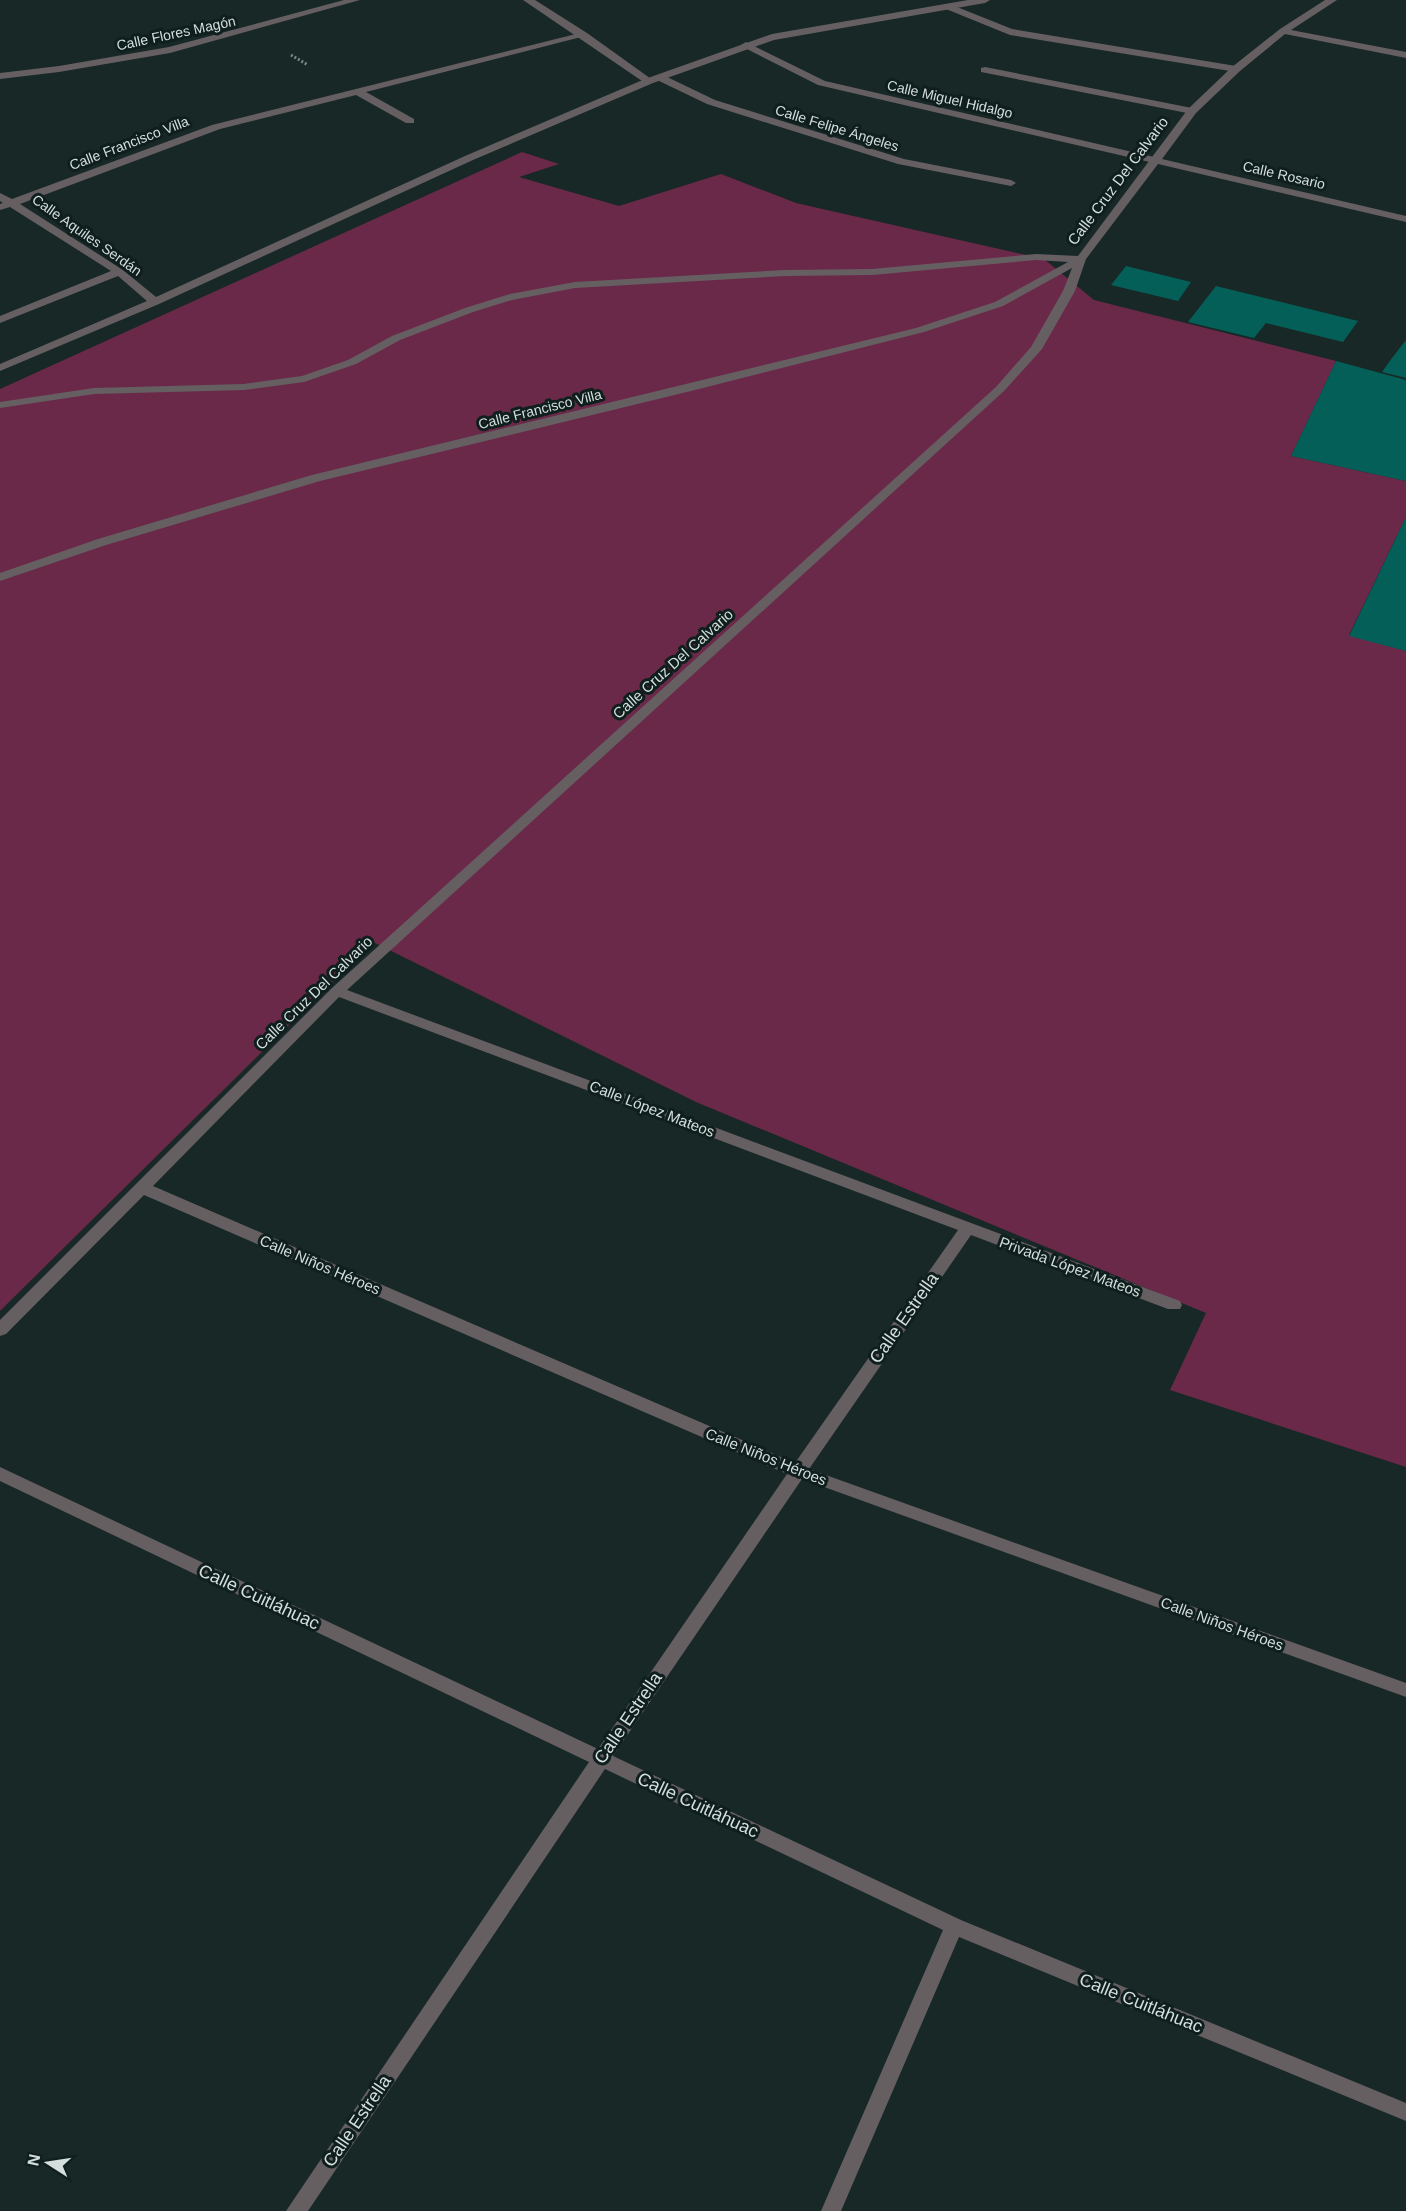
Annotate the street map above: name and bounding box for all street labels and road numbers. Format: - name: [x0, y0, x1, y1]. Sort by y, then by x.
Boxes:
- street label: Calle Flores Magón: [115, 13, 237, 53]
- street label: Calle Miguel Hidalgo: [886, 77, 1015, 121]
- street label: Calle Felipe Ángeles: [773, 102, 901, 154]
- street label: Calle Francisco Villa: [67, 113, 191, 173]
- street label: Calle Cruz Del Calvario: [1064, 113, 1171, 248]
- street label: Calle Rosario: [1241, 158, 1327, 192]
- street label: Calle Aquiles Serdán: [29, 191, 145, 279]
- street label: Calle Francisco Villa: [477, 386, 604, 432]
- street label: Calle Cruz Del Calvario: [609, 605, 736, 722]
- street label: Calle Cruz Del Calvario: [252, 932, 376, 1053]
- street label: Calle López Mateos: [587, 1077, 717, 1140]
- street label: Calle Niños Héroes: [257, 1231, 383, 1298]
- street label: Privada López Mateos: [997, 1233, 1143, 1300]
- street label: Calle Estrella: [865, 1268, 943, 1367]
- street label: Calle Niños Héroes: [703, 1424, 829, 1489]
- street label: Calle Cuitláhuac: [195, 1560, 323, 1634]
- street label: Calle Niños Héroes: [1159, 1593, 1286, 1654]
- street label: Calle Estrella: [590, 1668, 666, 1768]
- street label: Calle Cuitláhuac: [634, 1768, 762, 1842]
- street label: Calle Cuitláhuac: [1076, 1969, 1206, 2037]
- street label: Calle Estrella: [319, 2071, 395, 2171]

